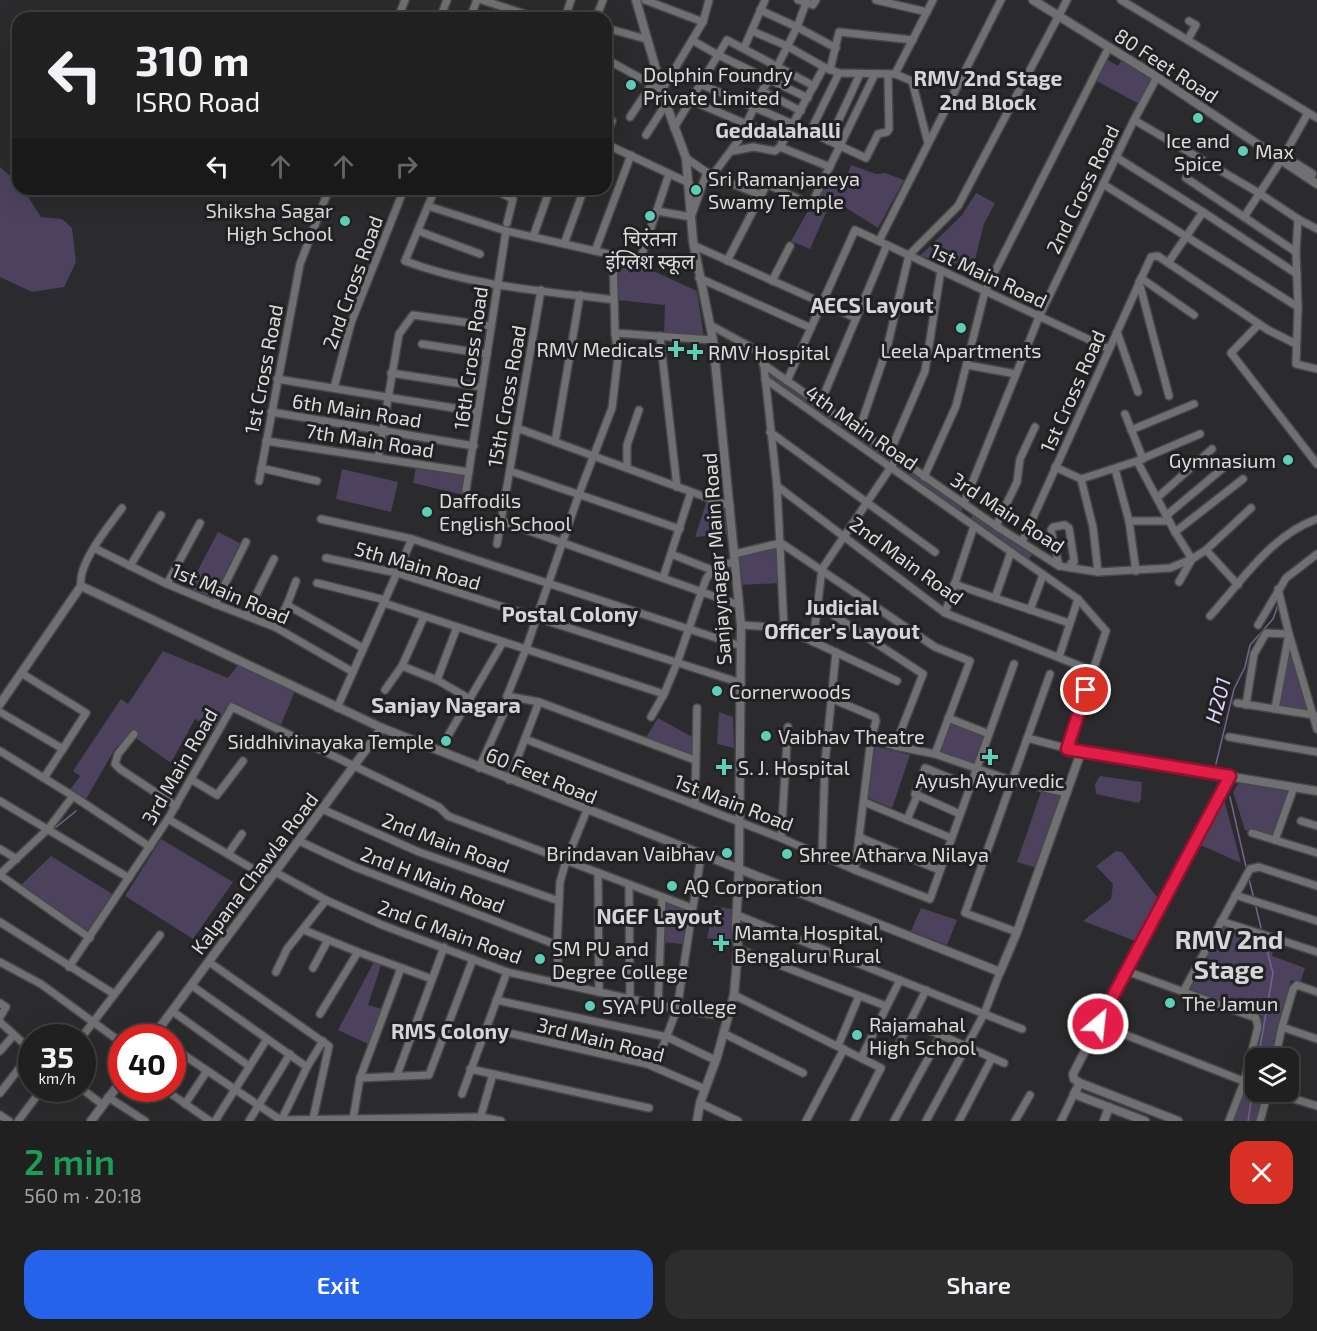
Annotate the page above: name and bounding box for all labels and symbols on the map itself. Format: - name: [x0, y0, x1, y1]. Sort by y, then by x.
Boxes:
- street label: 80 Feet Road: [1111, 23, 1223, 107]
- place label: Dolphin Foundry Private Limited: [643, 62, 793, 109]
- district label: RMV 2nd Stage 2nd Block: [914, 65, 1063, 114]
- marker: Dolphin Foundry Private Limited: [624, 78, 638, 92]
- marker: Ice and Spice: [1191, 111, 1205, 125]
- district label: Geddalahalli: [715, 117, 841, 142]
- street label: 2nd Cross Road: [1040, 121, 1124, 257]
- place label: Ice and Spice: [1166, 128, 1230, 175]
- place label: Max: [1255, 139, 1295, 163]
- marker: Max: [1236, 144, 1250, 158]
- place label: Sri Ramanjaneya Swamy Temple: [708, 166, 860, 213]
- marker: Sri Ramanjaneya Swamy Temple: [689, 183, 703, 197]
- place label: Shiksha Sagar High School: [206, 198, 333, 245]
- marker: चिरंतना इंग्लिश स्कूल: [643, 209, 657, 223]
- street label: 2nd Cross Road: [317, 212, 387, 352]
- marker: Shiksha Sagar High School: [338, 214, 352, 228]
- place label: चिरंतना इंग्लिश स्कूल: [606, 226, 695, 275]
- street label: 1st Main Road: [927, 238, 1051, 312]
- street label: 16th Cross Road: [448, 285, 492, 431]
- district label: AECS Layout: [810, 292, 934, 318]
- street label: 1st Cross Road: [239, 302, 287, 436]
- marker: Leela Apartments: [954, 321, 968, 335]
- street label: 15th Cross Road: [482, 323, 530, 469]
- street label: 1st Cross Road: [1034, 326, 1110, 456]
- place label: RMV Medicals: [536, 337, 664, 361]
- place label: Leela Apartments: [881, 338, 1041, 362]
- place label: RMV Hospital: [708, 340, 830, 364]
- marker: RMV Medicals: [669, 342, 683, 356]
- marker: RMV Hospital: [686, 343, 704, 361]
- street label: 4th Main Road: [801, 379, 923, 475]
- street label: 6th Main Road: [291, 388, 423, 432]
- street label: 7th Main Road: [304, 418, 436, 462]
- place label: Gymnasium: [1169, 448, 1276, 472]
- street label: Sanjaynagar Main Road: [697, 452, 735, 666]
- marker: Gymnasium: [1281, 453, 1295, 467]
- street label: 3rd Main Road: [947, 466, 1069, 558]
- place label: Daffodils English School: [439, 488, 571, 535]
- marker: Daffodils English School: [420, 505, 434, 519]
- street label: 2nd Main Road: [846, 511, 968, 609]
- street label: 5th Main Road: [352, 536, 484, 594]
- street label: 1st Main Road: [168, 557, 294, 629]
- district label: Judicial Officer's Layout: [764, 594, 920, 644]
- district label: Postal Colony: [502, 601, 638, 627]
- pin: [1060, 664, 1111, 715]
- water label: H201: [1199, 674, 1235, 726]
- place label: Cornerwoods: [729, 679, 851, 703]
- marker: Cornerwoods: [710, 684, 724, 698]
- district label: Sanjay Nagara: [371, 691, 521, 718]
- street label: 3rd Main Road: [136, 703, 222, 829]
- place label: Vaibhav Theatre: [778, 724, 925, 748]
- place label: Siddhivinayaka Temple: [228, 729, 434, 753]
- marker: Vaibhav Theatre: [759, 729, 773, 743]
- marker: Siddhivinayaka Temple: [439, 734, 453, 748]
- street label: 60 Feet Road: [483, 742, 601, 808]
- marker: Ayush Ayurvedic: [981, 748, 999, 766]
- place label: S. J. Hospital: [738, 755, 850, 779]
- marker: S. J. Hospital: [715, 758, 733, 776]
- street label: 1st Main Road: [671, 768, 797, 836]
- place label: Ayush Ayurvedic: [915, 768, 1065, 792]
- street label: Kalpana Chawla Road: [185, 787, 323, 959]
- street label: 2nd Main Road: [379, 807, 513, 877]
- street label: 2nd H Main Road: [358, 841, 508, 917]
- place label: Brindavan Vaibhav: [546, 841, 715, 865]
- place label: Shree Atharva Nilaya: [799, 842, 989, 866]
- marker: Brindavan Vaibhav: [720, 846, 734, 860]
- marker: Shree Atharva Nilaya: [780, 847, 794, 861]
- place label: AQ Corporation: [684, 874, 823, 898]
- marker: AQ Corporation: [665, 879, 679, 893]
- street label: 2nd G Main Road: [375, 894, 525, 968]
- district label: NGEF Layout: [596, 903, 722, 929]
- place label: Mamta Hospital, Bengaluru Rural: [734, 920, 884, 967]
- district label: RMV 2nd Stage: [1175, 923, 1283, 984]
- marker: Mamta Hospital, Bengaluru Rural: [712, 934, 730, 952]
- place label: SM PU and Degree College: [552, 936, 688, 983]
- marker: SM PU and Degree College: [533, 952, 547, 966]
- place label: The Jamun: [1182, 991, 1278, 1015]
- position arrow: [1066, 992, 1130, 1056]
- place label: SYA PU College: [602, 994, 737, 1018]
- marker: The Jamun: [1163, 996, 1177, 1010]
- marker: SYA PU College: [583, 999, 597, 1013]
- street label: 3rd Main Road: [535, 1012, 667, 1066]
- place label: Rajamahal High School: [869, 1012, 976, 1059]
- district label: RMS Colony: [391, 1018, 509, 1044]
- speed limit sign: 40: [108, 1024, 186, 1102]
- marker: Rajamahal High School: [850, 1028, 864, 1042]

